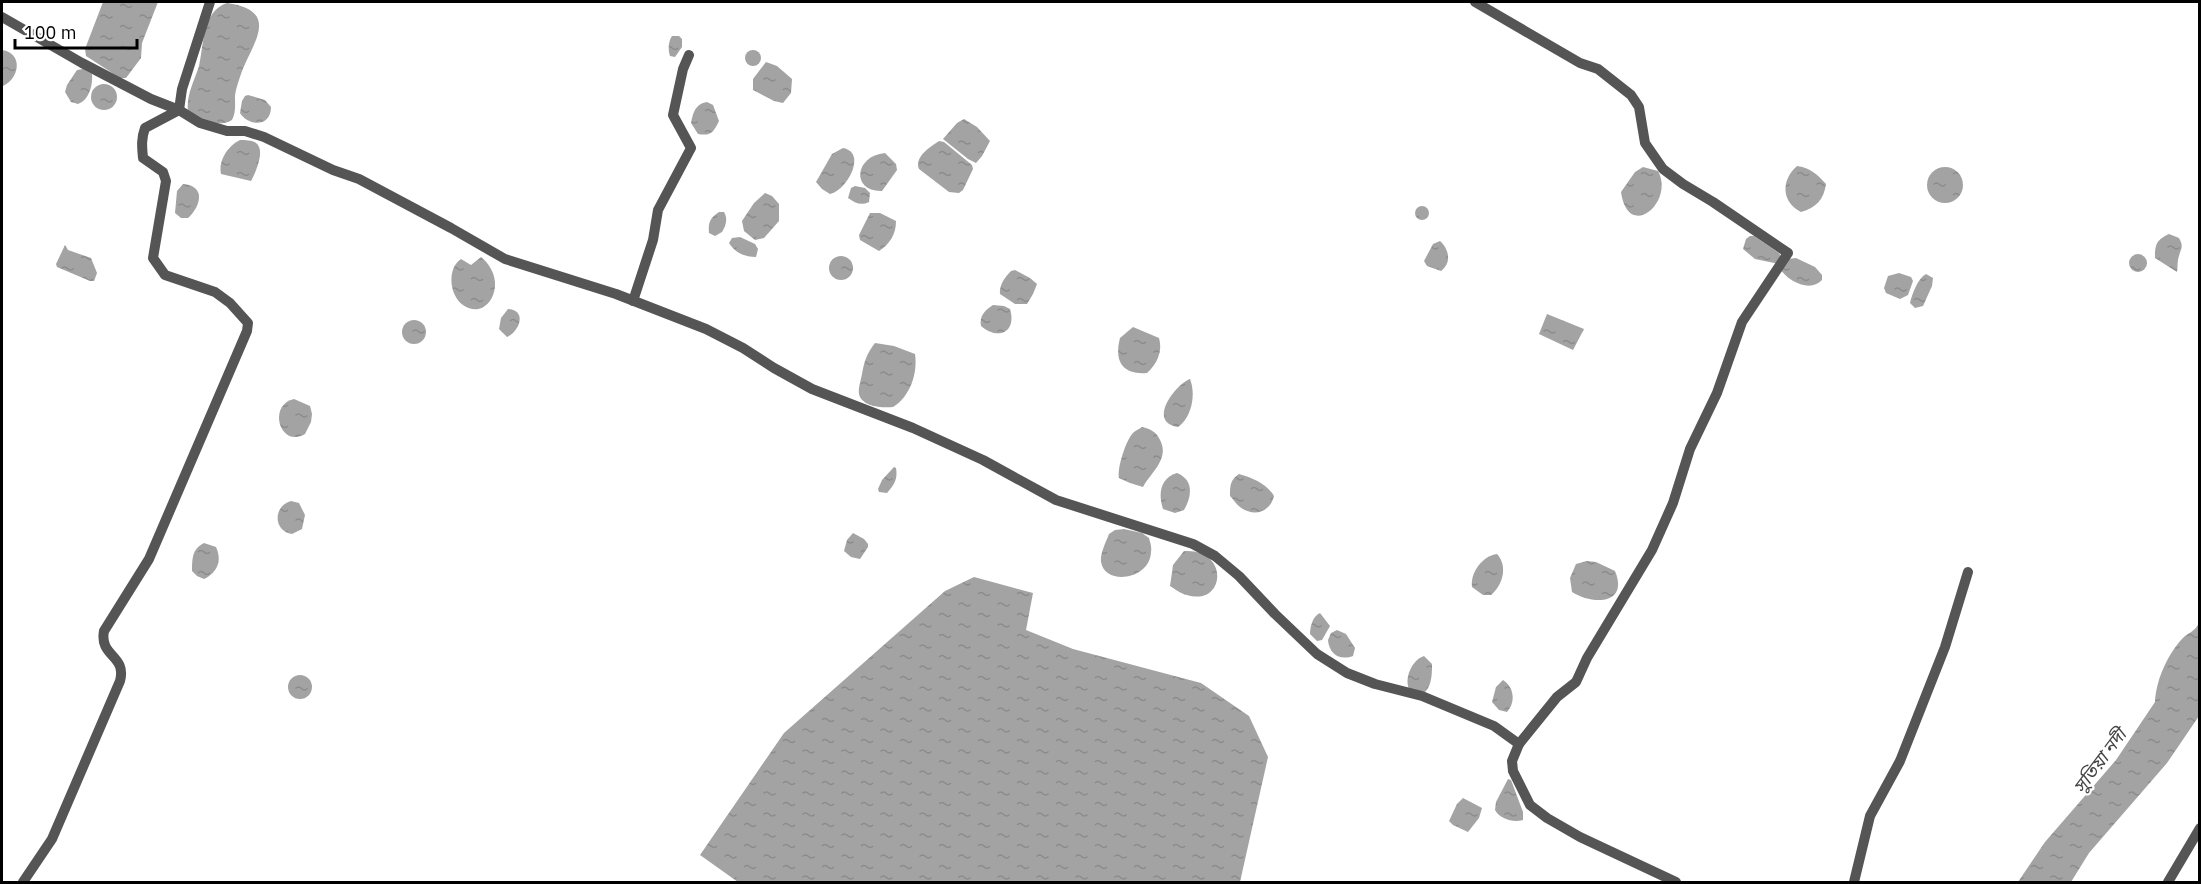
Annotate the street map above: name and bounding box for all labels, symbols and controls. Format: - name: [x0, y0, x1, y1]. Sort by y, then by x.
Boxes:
- scale bar: [15, 12, 136, 50]
- text: 100 m: [24, 21, 76, 44]
- water label: সুতিয়া নদী: [2068, 721, 2133, 797]

